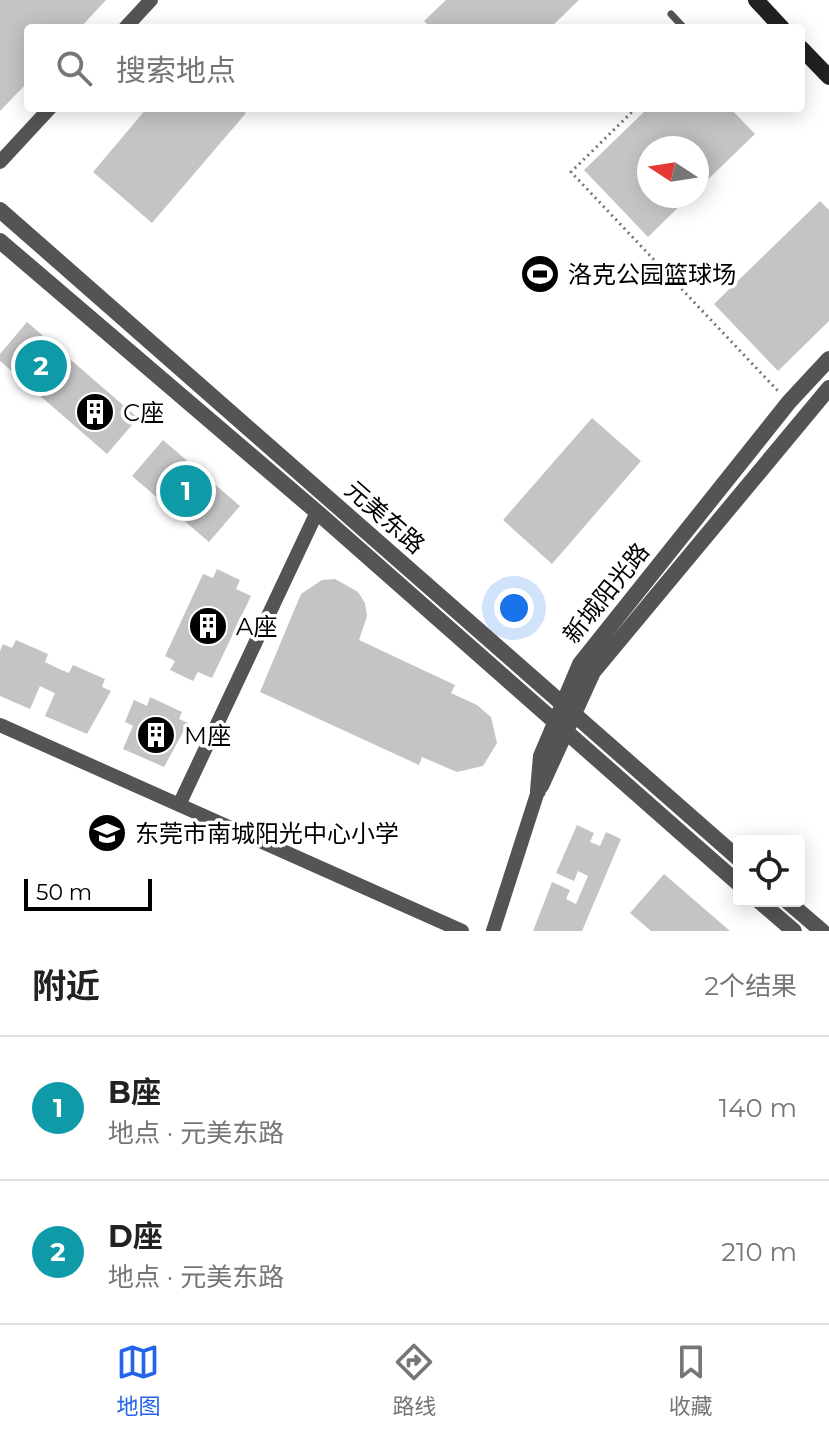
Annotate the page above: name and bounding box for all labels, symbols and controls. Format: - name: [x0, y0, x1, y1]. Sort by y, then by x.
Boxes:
- search box: [24, 24, 805, 112]
- icon: search: [52, 46, 96, 90]
- text: 搜索地点: [116, 52, 236, 89]
- north arrow: [637, 136, 709, 208]
- sports icon: 洛克公园篮球场: [519, 253, 561, 295]
- place label: 洛克公园篮球场: [568, 260, 736, 289]
- pin: 2: [15, 336, 67, 396]
- building icon: C座: [74, 391, 116, 433]
- place label: C座: [123, 398, 164, 427]
- pin: 1: [160, 461, 212, 521]
- street label: 元美东路: [339, 475, 431, 559]
- street label: 新城阳光路: [557, 537, 655, 649]
- your location: [494, 588, 534, 628]
- building icon: A座: [187, 605, 229, 647]
- place label: A座: [236, 612, 277, 641]
- building icon: M座: [135, 714, 177, 756]
- place label: M座: [184, 721, 231, 750]
- school or university icon: 东莞市南城阳光中心小学: [86, 812, 128, 854]
- place label: 东莞市南城阳光中心小学: [135, 819, 399, 848]
- map controls: [733, 835, 805, 907]
- button: locate: [733, 835, 805, 907]
- scale bar: [24, 875, 152, 911]
- text: 50 m: [36, 879, 92, 906]
- text: 附近: [32, 965, 100, 1007]
- text: 2个结果: [704, 970, 797, 1002]
- text: B座: [108, 1074, 161, 1111]
- text: 1: [53, 1092, 63, 1124]
- text: 140 m: [719, 1092, 797, 1124]
- text: 地点 · 元美东路: [108, 1117, 284, 1149]
- text: D座: [108, 1218, 163, 1255]
- text: 2: [50, 1236, 66, 1268]
- text: 210 m: [721, 1236, 797, 1268]
- text: 地点 · 元美东路: [108, 1261, 284, 1293]
- tab: 地图: [116, 1340, 160, 1420]
- tab: 路线: [392, 1340, 437, 1420]
- tab: 收藏: [669, 1340, 713, 1420]

